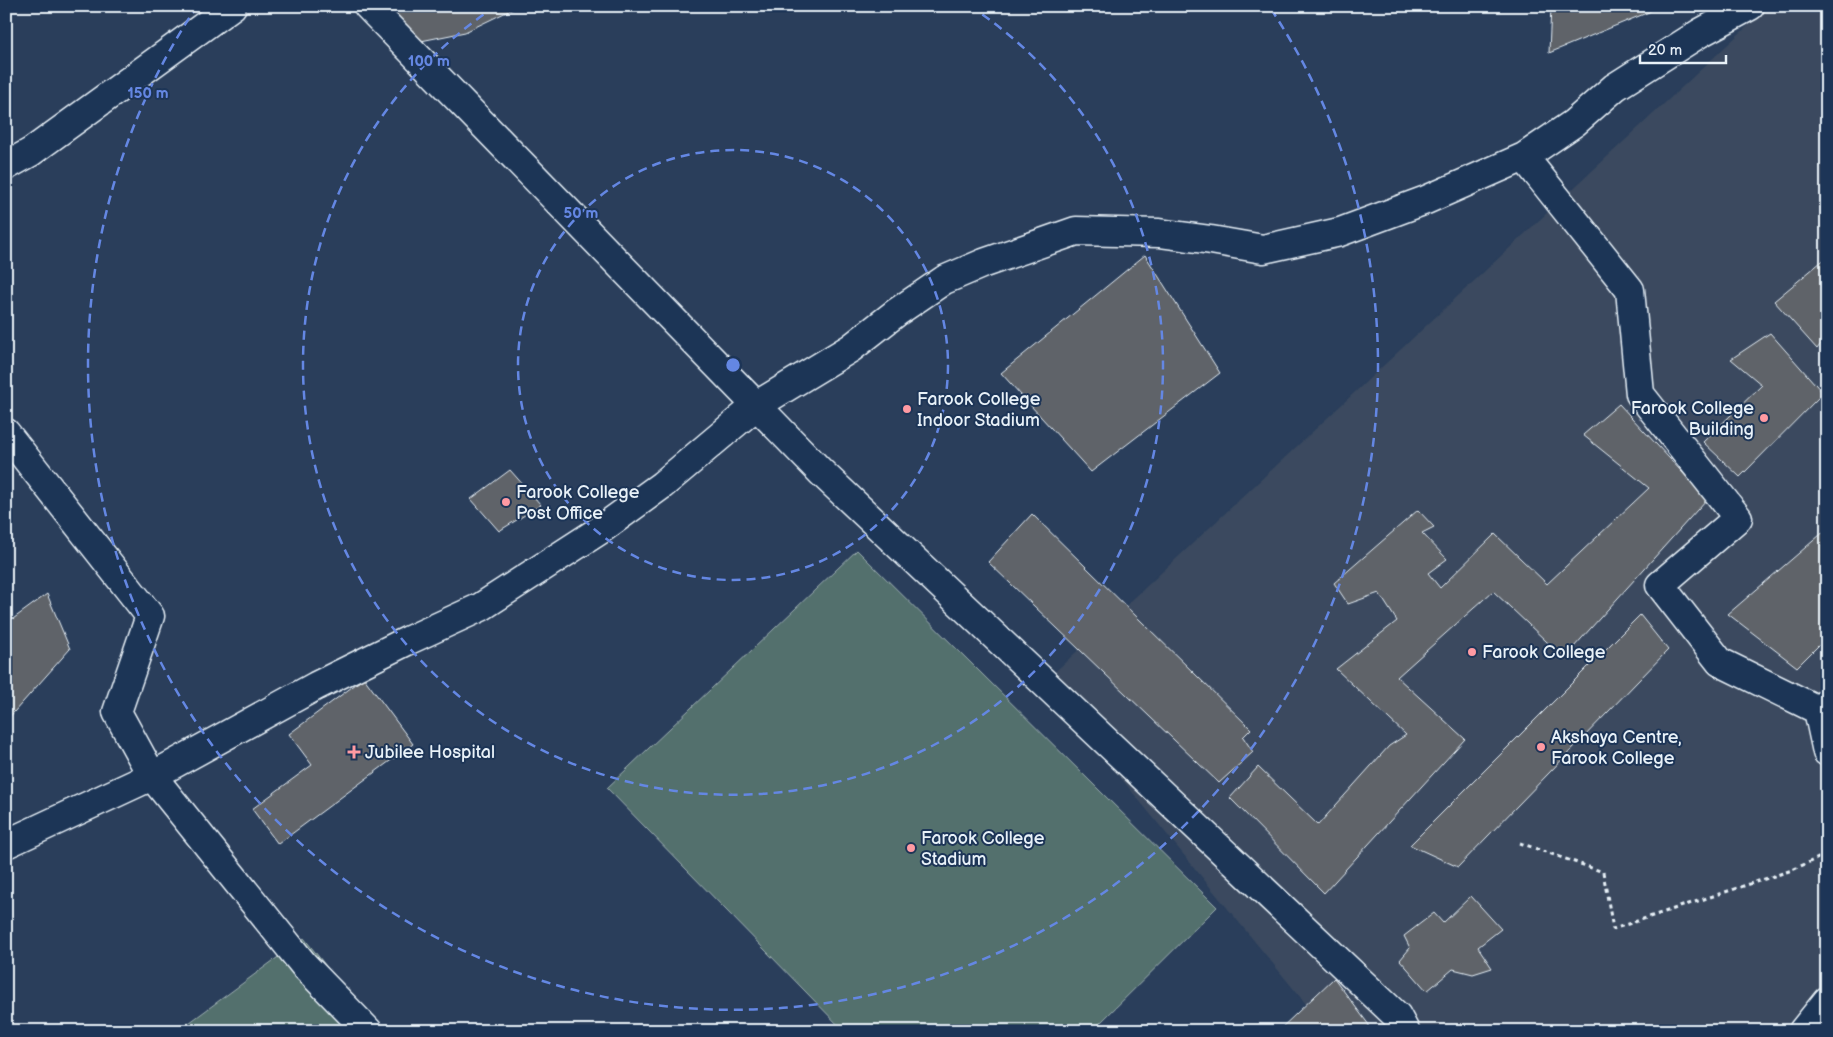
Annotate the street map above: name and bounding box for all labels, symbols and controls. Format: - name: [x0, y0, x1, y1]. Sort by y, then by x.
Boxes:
- scale bar: [1640, 32, 1727, 64]
- text: 20 m: [1648, 41, 1682, 60]
- text: 100 m: [408, 52, 450, 71]
- text: 150 m: [127, 84, 169, 103]
- text: 50 m: [564, 204, 599, 223]
- centre of rings: [724, 356, 742, 374]
- place label: Farook College Indoor Stadium: [917, 389, 1041, 431]
- place label: Farook College Building: [1631, 398, 1754, 440]
- marker: Farook College Indoor Stadium: [901, 403, 913, 415]
- marker: Farook College Building: [1758, 412, 1770, 424]
- place label: Farook College Post Office: [516, 482, 640, 524]
- marker: Farook College Post Office: [500, 496, 512, 508]
- place label: Farook College: [1482, 642, 1606, 663]
- marker: Farook College: [1466, 646, 1478, 658]
- place label: Akshaya Centre, Farook College: [1551, 727, 1681, 769]
- marker: Akshaya Centre, Farook College: [1535, 741, 1547, 753]
- place label: Jubilee Hospital: [365, 742, 495, 763]
- marker: Jubilee Hospital: [347, 745, 361, 759]
- place label: Farook College Stadium: [921, 828, 1045, 870]
- marker: Farook College Stadium: [905, 842, 917, 854]

